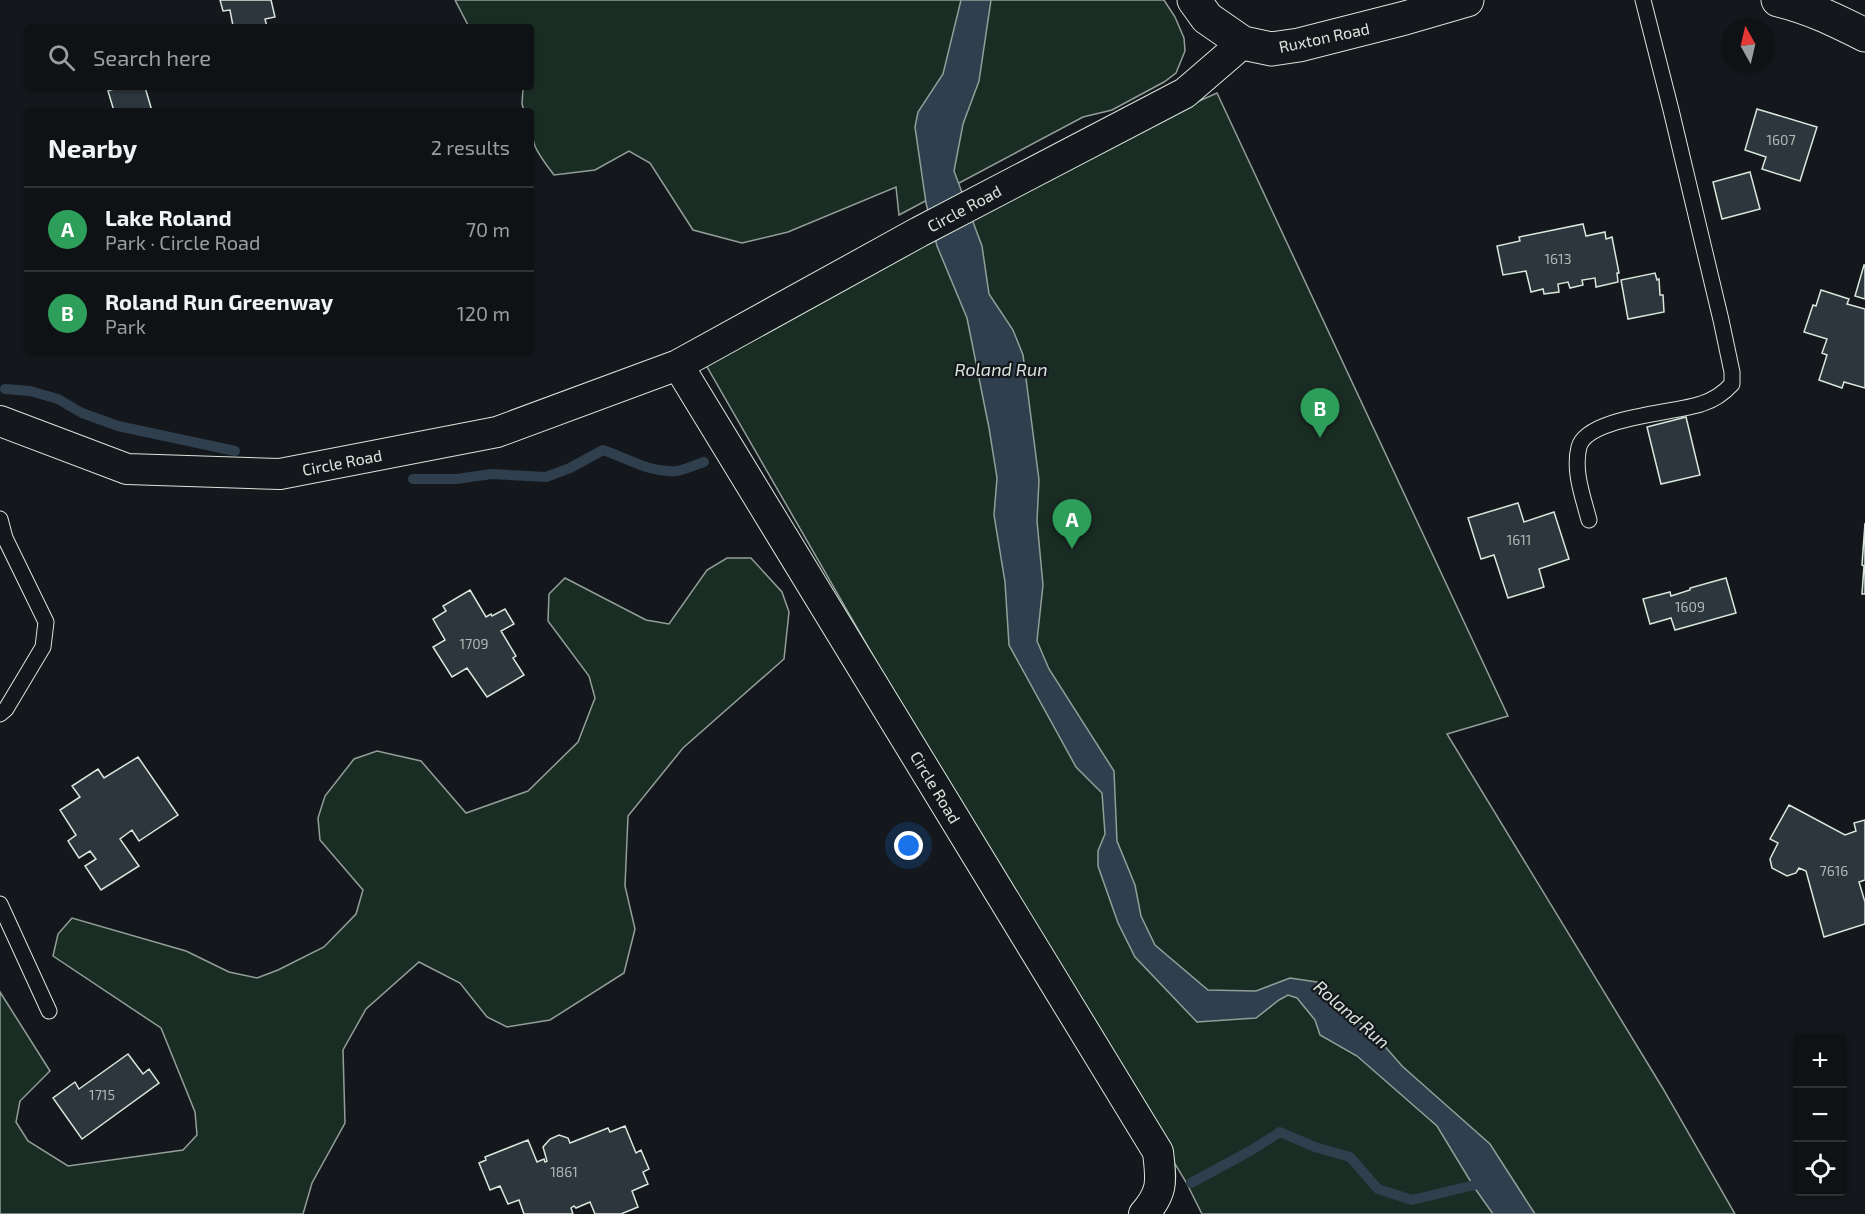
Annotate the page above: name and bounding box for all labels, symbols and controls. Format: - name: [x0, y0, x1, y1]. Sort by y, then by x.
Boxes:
- street label: Ruxton Road: [1277, 18, 1371, 56]
- north arrow: [1721, 18, 1775, 72]
- search box: [24, 24, 534, 90]
- icon: search: [45, 41, 78, 74]
- text: Search here: [93, 44, 211, 70]
- house number: 1607: [1766, 131, 1796, 148]
- text: Nearby: [48, 132, 137, 163]
- text: 2 results: [431, 135, 510, 159]
- street label: Circle Road: [924, 181, 1004, 235]
- text: Lake Roland: [105, 204, 232, 230]
- text: A: [61, 217, 74, 241]
- text: 70 m: [466, 217, 510, 241]
- text: Park · Circle Road: [105, 230, 260, 254]
- house number: 1613: [1545, 250, 1571, 267]
- text: Roland Run Greenway: [105, 288, 333, 314]
- text: B: [61, 301, 74, 325]
- text: 120 m: [457, 301, 510, 325]
- text: Park: [105, 314, 146, 338]
- water label: Roland Run: [954, 358, 1048, 380]
- pin: B: [1300, 388, 1340, 438]
- street label: Circle Road: [300, 445, 384, 479]
- pin: A: [1052, 500, 1092, 549]
- house number: 1611: [1507, 531, 1531, 548]
- house number: 1609: [1675, 598, 1705, 615]
- house number: 1709: [459, 635, 489, 652]
- street label: Circle Road: [907, 747, 965, 827]
- your location: [894, 831, 923, 860]
- house number: 7616: [1820, 862, 1848, 879]
- water label: Roland Run: [1310, 975, 1394, 1053]
- map controls: [1793, 1034, 1847, 1196]
- button: +: [1793, 1034, 1847, 1088]
- house number: 1715: [89, 1086, 115, 1103]
- button: −: [1793, 1088, 1847, 1142]
- button: locate: [1793, 1142, 1847, 1196]
- house number: 1861: [550, 1163, 578, 1180]

